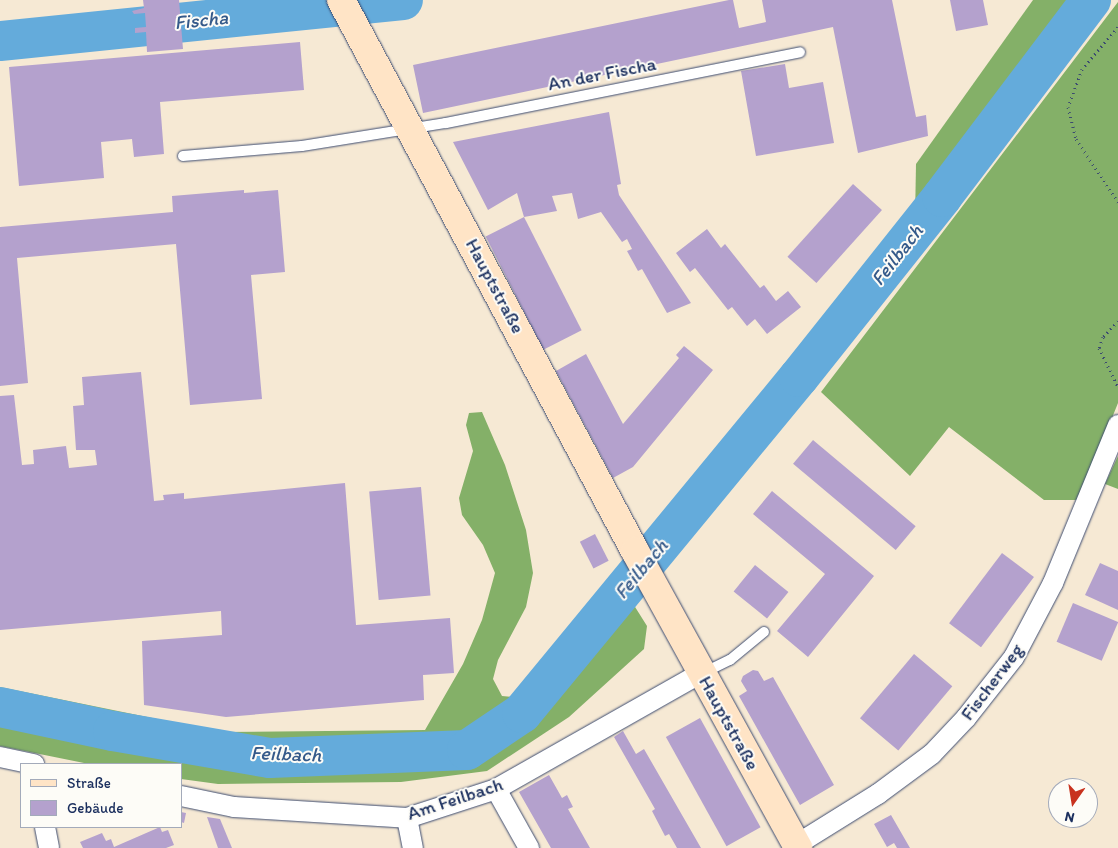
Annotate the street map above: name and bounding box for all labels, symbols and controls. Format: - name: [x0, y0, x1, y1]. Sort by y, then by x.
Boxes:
- water label: Fischa: [173, 5, 229, 35]
- street label: An der Fischa: [546, 52, 658, 96]
- water label: Feilbach: [866, 220, 928, 290]
- street label: Hauptstraße: [461, 235, 529, 337]
- water label: Feilbach: [609, 534, 673, 604]
- street label: Fischerweg: [956, 639, 1028, 725]
- street label: Hauptstraße: [694, 672, 764, 774]
- water label: Feilbach: [250, 741, 322, 767]
- legend: [20, 763, 182, 828]
- street label: Am Feilbach: [404, 773, 506, 825]
- text: Straße: [67, 774, 111, 792]
- north arrow: [1048, 778, 1098, 828]
- text: Gebäude: [67, 799, 124, 817]
- text: N: [1063, 808, 1076, 826]

